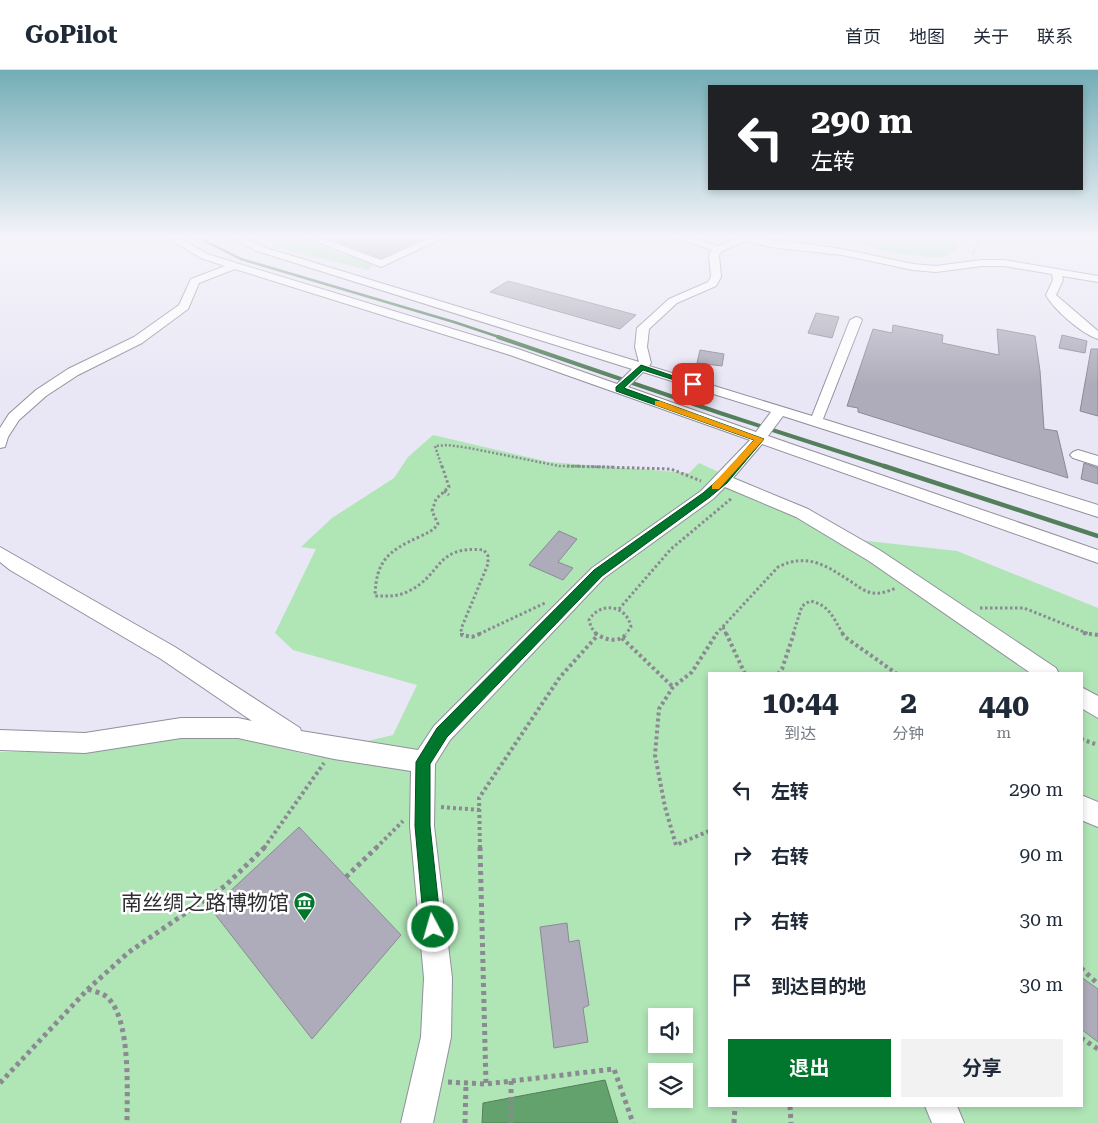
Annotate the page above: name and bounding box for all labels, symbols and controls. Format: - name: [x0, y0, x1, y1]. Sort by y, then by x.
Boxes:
- text: GoPilot: [25, 21, 117, 49]
- text: 首页: [845, 26, 881, 47]
- text: 地图: [909, 26, 945, 47]
- text: 关于: [973, 26, 1009, 47]
- text: 联系: [1037, 26, 1073, 47]
- text: 290 m: [811, 101, 912, 142]
- icon: left: [728, 105, 793, 170]
- text: 左转: [811, 149, 855, 174]
- pin: [672, 363, 714, 405]
- icon: arrive: [679, 370, 707, 398]
- text: 10:44: [762, 685, 839, 720]
- text: 2: [900, 685, 917, 720]
- text: 440: [979, 688, 1029, 723]
- text: m: [996, 723, 1011, 742]
- text: 到达: [784, 724, 816, 743]
- text: 分钟: [893, 724, 925, 743]
- icon: left: [728, 776, 756, 804]
- text: 290 m: [1009, 778, 1063, 801]
- text: 左转: [771, 780, 809, 803]
- icon: right: [728, 841, 756, 869]
- text: 90 m: [1020, 843, 1063, 866]
- text: 右转: [771, 845, 809, 868]
- place label: 南丝绸之路博物馆: [121, 891, 289, 915]
- museum icon: 南丝绸之路博物馆: [293, 891, 317, 922]
- position arrow: [406, 900, 458, 952]
- icon: right: [728, 906, 756, 934]
- text: 30 m: [1020, 908, 1063, 931]
- text: 右转: [771, 910, 809, 933]
- icon: arrive: [728, 971, 756, 999]
- text: 30 m: [1020, 973, 1063, 996]
- text: 到达目的地: [771, 975, 866, 998]
- map controls: [648, 1008, 693, 1108]
- button: sound: [648, 1008, 693, 1053]
- button: 退出: [728, 1039, 891, 1097]
- button: 分享: [901, 1039, 1063, 1097]
- button: layers: [648, 1063, 693, 1108]

